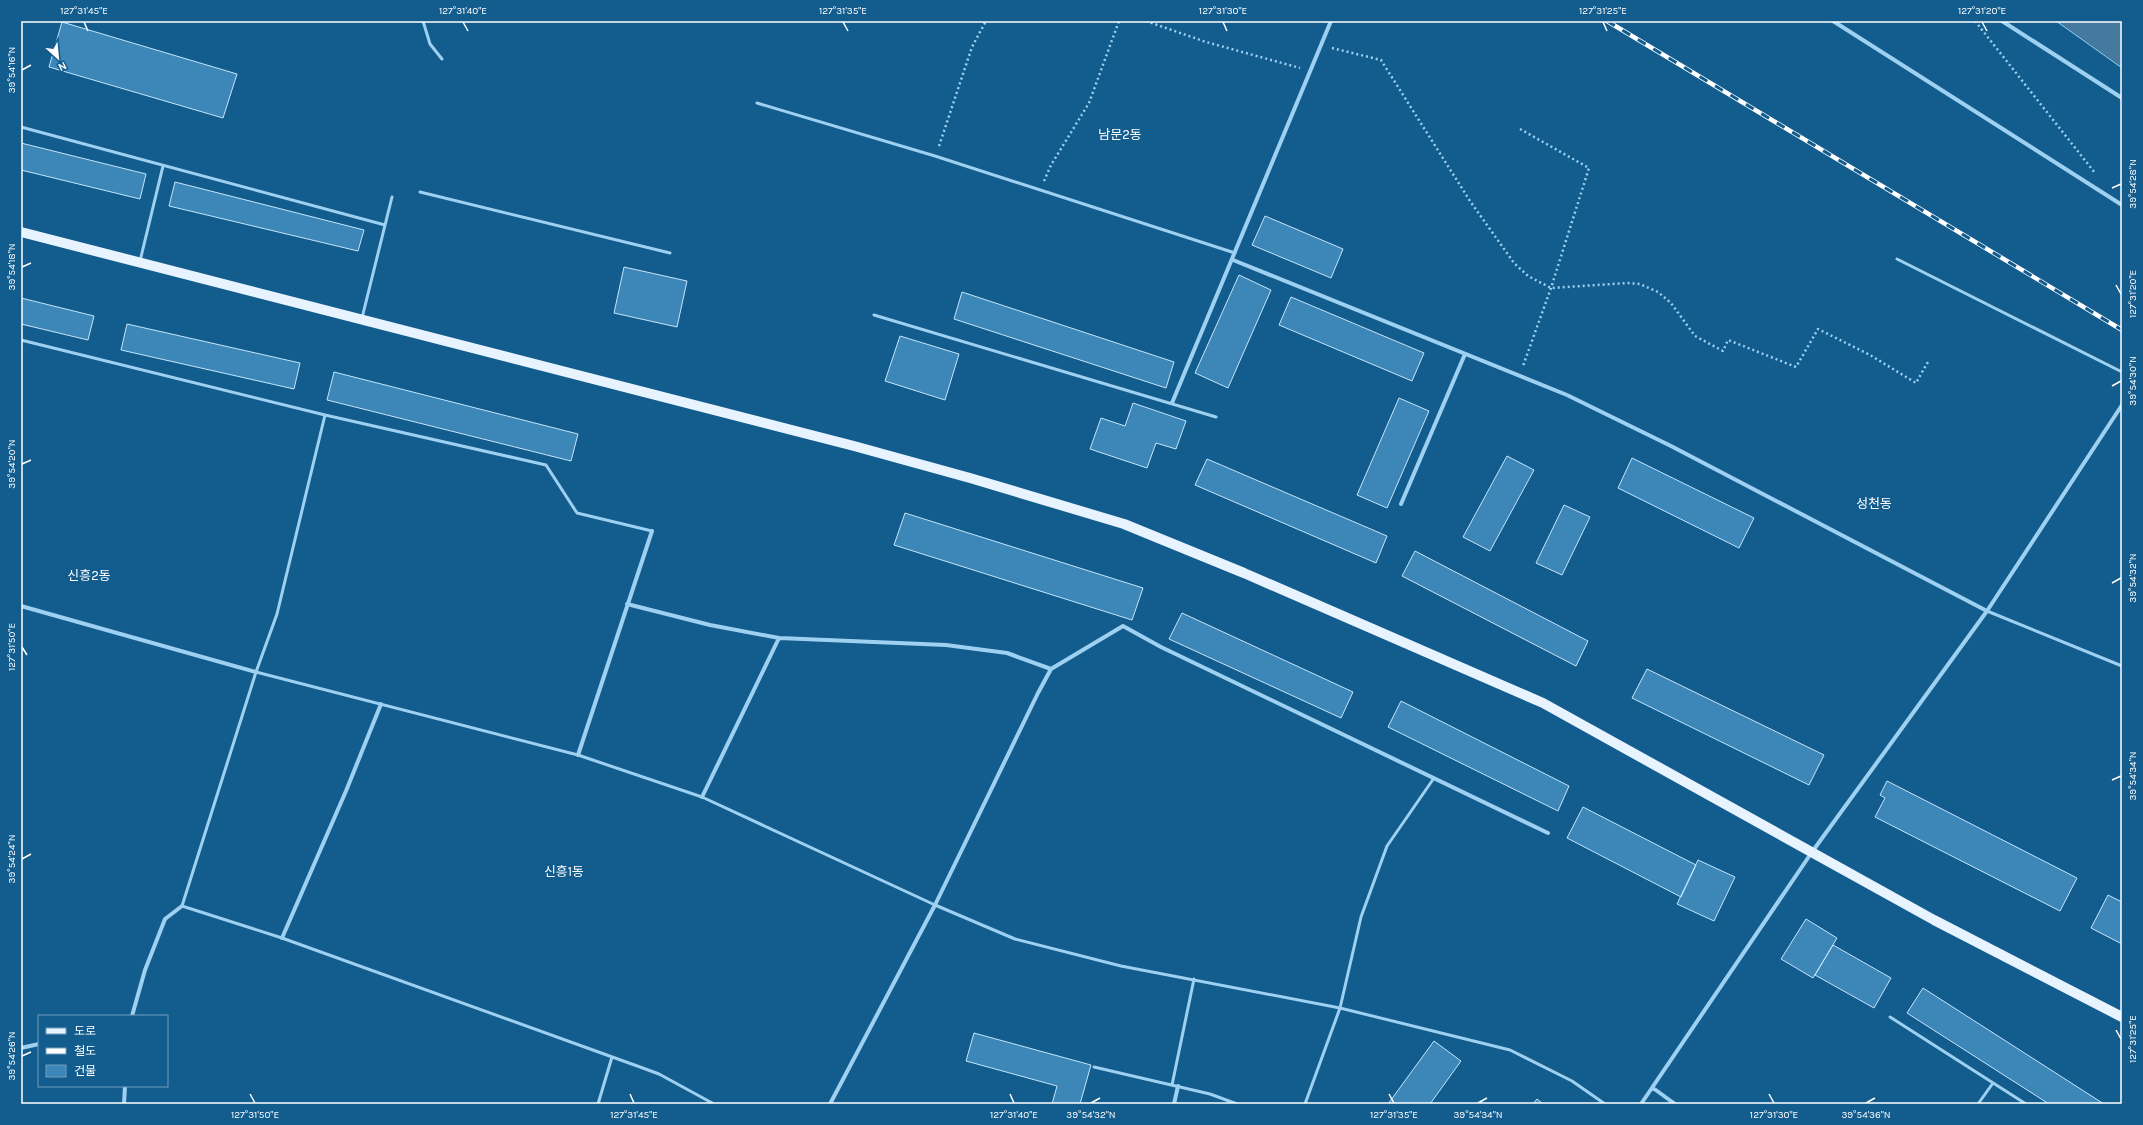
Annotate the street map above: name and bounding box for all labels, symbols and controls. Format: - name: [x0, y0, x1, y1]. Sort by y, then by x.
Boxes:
- text: 127°31'45"E: [60, 5, 108, 17]
- text: 127°31'40"E: [439, 5, 487, 17]
- text: 127°31'35"E: [819, 5, 867, 17]
- text: 127°31'30"E: [1199, 5, 1247, 17]
- text: 127°31'25"E: [1579, 5, 1627, 17]
- text: 127°31'20"E: [1958, 5, 2006, 17]
- north arrow: [38, 38, 78, 78]
- text: 39°54'16"N: [6, 47, 18, 93]
- text: N: [56, 59, 69, 74]
- district label: 남문2동: [1098, 127, 1142, 142]
- text: 39°54'28"N: [2127, 159, 2139, 209]
- text: 39°54'18"N: [6, 243, 18, 291]
- text: 127°31'20"E: [2127, 270, 2139, 318]
- text: 39°54'30"N: [2127, 356, 2139, 406]
- text: 39°54'20"N: [6, 439, 18, 489]
- district label: 성천동: [1856, 496, 1892, 511]
- text: 39°54'32"N: [2127, 553, 2139, 603]
- district label: 신흥2동: [67, 568, 111, 583]
- text: 127°31'50"E: [6, 623, 18, 671]
- text: 39°54'34"N: [2127, 751, 2139, 801]
- text: 39°54'24"N: [6, 835, 18, 883]
- district label: 신흥1동: [544, 864, 584, 879]
- legend: [38, 1015, 168, 1087]
- text: 127°31'25"E: [2127, 1015, 2139, 1063]
- text: 도로: [74, 1024, 96, 1038]
- text: 39°54'26"N: [6, 1031, 18, 1081]
- text: 철도: [74, 1044, 96, 1058]
- text: 건물: [74, 1064, 96, 1078]
- text: 127°31'50"E: [231, 1109, 279, 1121]
- text: 127°31'45"E: [610, 1109, 658, 1121]
- text: 127°31'40"E: [990, 1109, 1038, 1121]
- text: 39°54'32"N: [1066, 1109, 1116, 1121]
- text: 127°31'35"E: [1370, 1109, 1418, 1121]
- text: 39°54'34"N: [1453, 1109, 1503, 1121]
- text: 127°31'30"E: [1750, 1109, 1798, 1121]
- text: 39°54'36"N: [1841, 1109, 1891, 1121]

